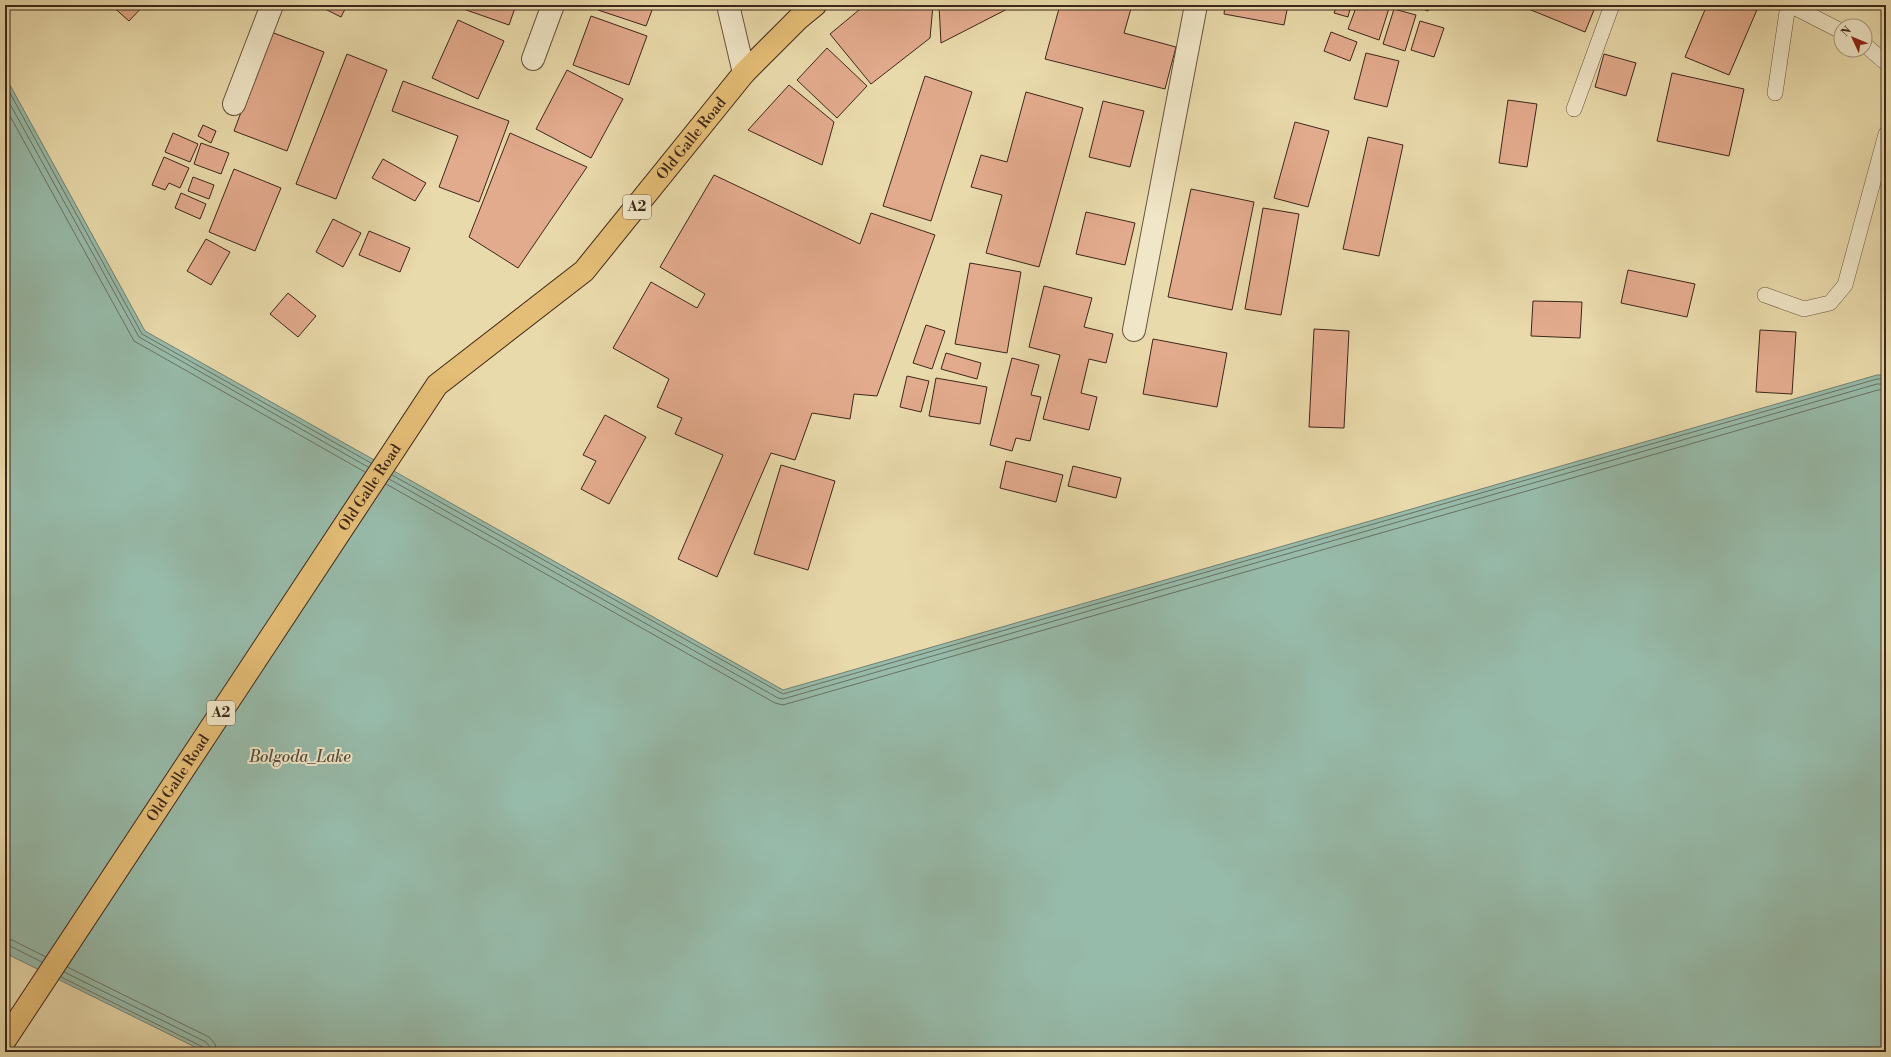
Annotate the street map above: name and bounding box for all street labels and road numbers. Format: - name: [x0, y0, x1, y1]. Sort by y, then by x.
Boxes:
- street label: Old Galle Road: [652, 93, 730, 184]
- road number: A2: [623, 195, 651, 219]
- street label: Old Galle Road: [334, 440, 405, 535]
- road number: A2: [207, 701, 235, 725]
- street label: Old Galle Road: [142, 730, 214, 825]

